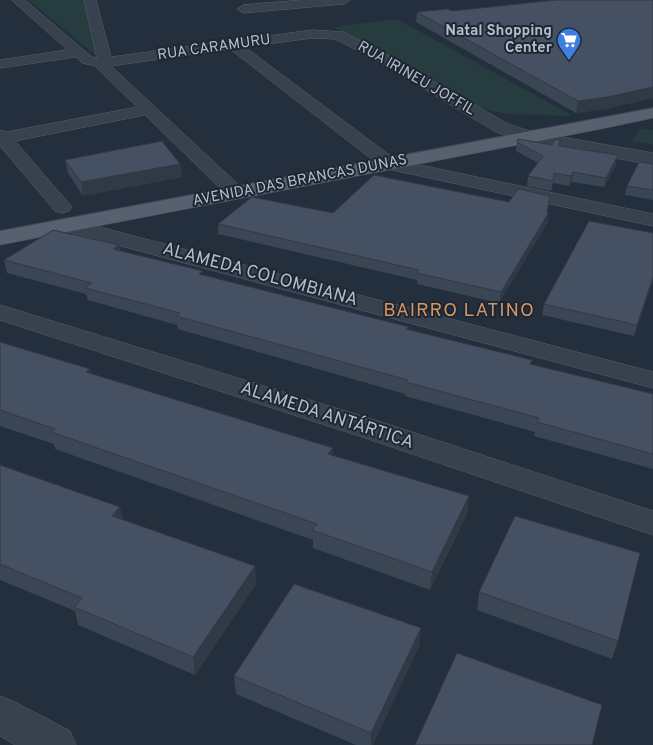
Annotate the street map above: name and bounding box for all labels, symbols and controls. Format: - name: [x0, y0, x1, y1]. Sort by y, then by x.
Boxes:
- place label: Natal Shopping Center: [445, 22, 553, 58]
- supermarket icon: Natal Shopping Center: [556, 27, 582, 61]
- street label: RUA CARAMURU: [156, 31, 272, 65]
- street label: RUA IRINEU JOFFIL: [354, 38, 478, 120]
- street label: AVENIDA DAS BRANCAS DUNAS: [191, 151, 409, 211]
- street label: ALAMEDA COLOMBIANA: [160, 238, 360, 312]
- district label: BAIRRO LATINO: [383, 299, 535, 323]
- street label: ALAMEDA ANTÁRTICA: [237, 375, 417, 455]

